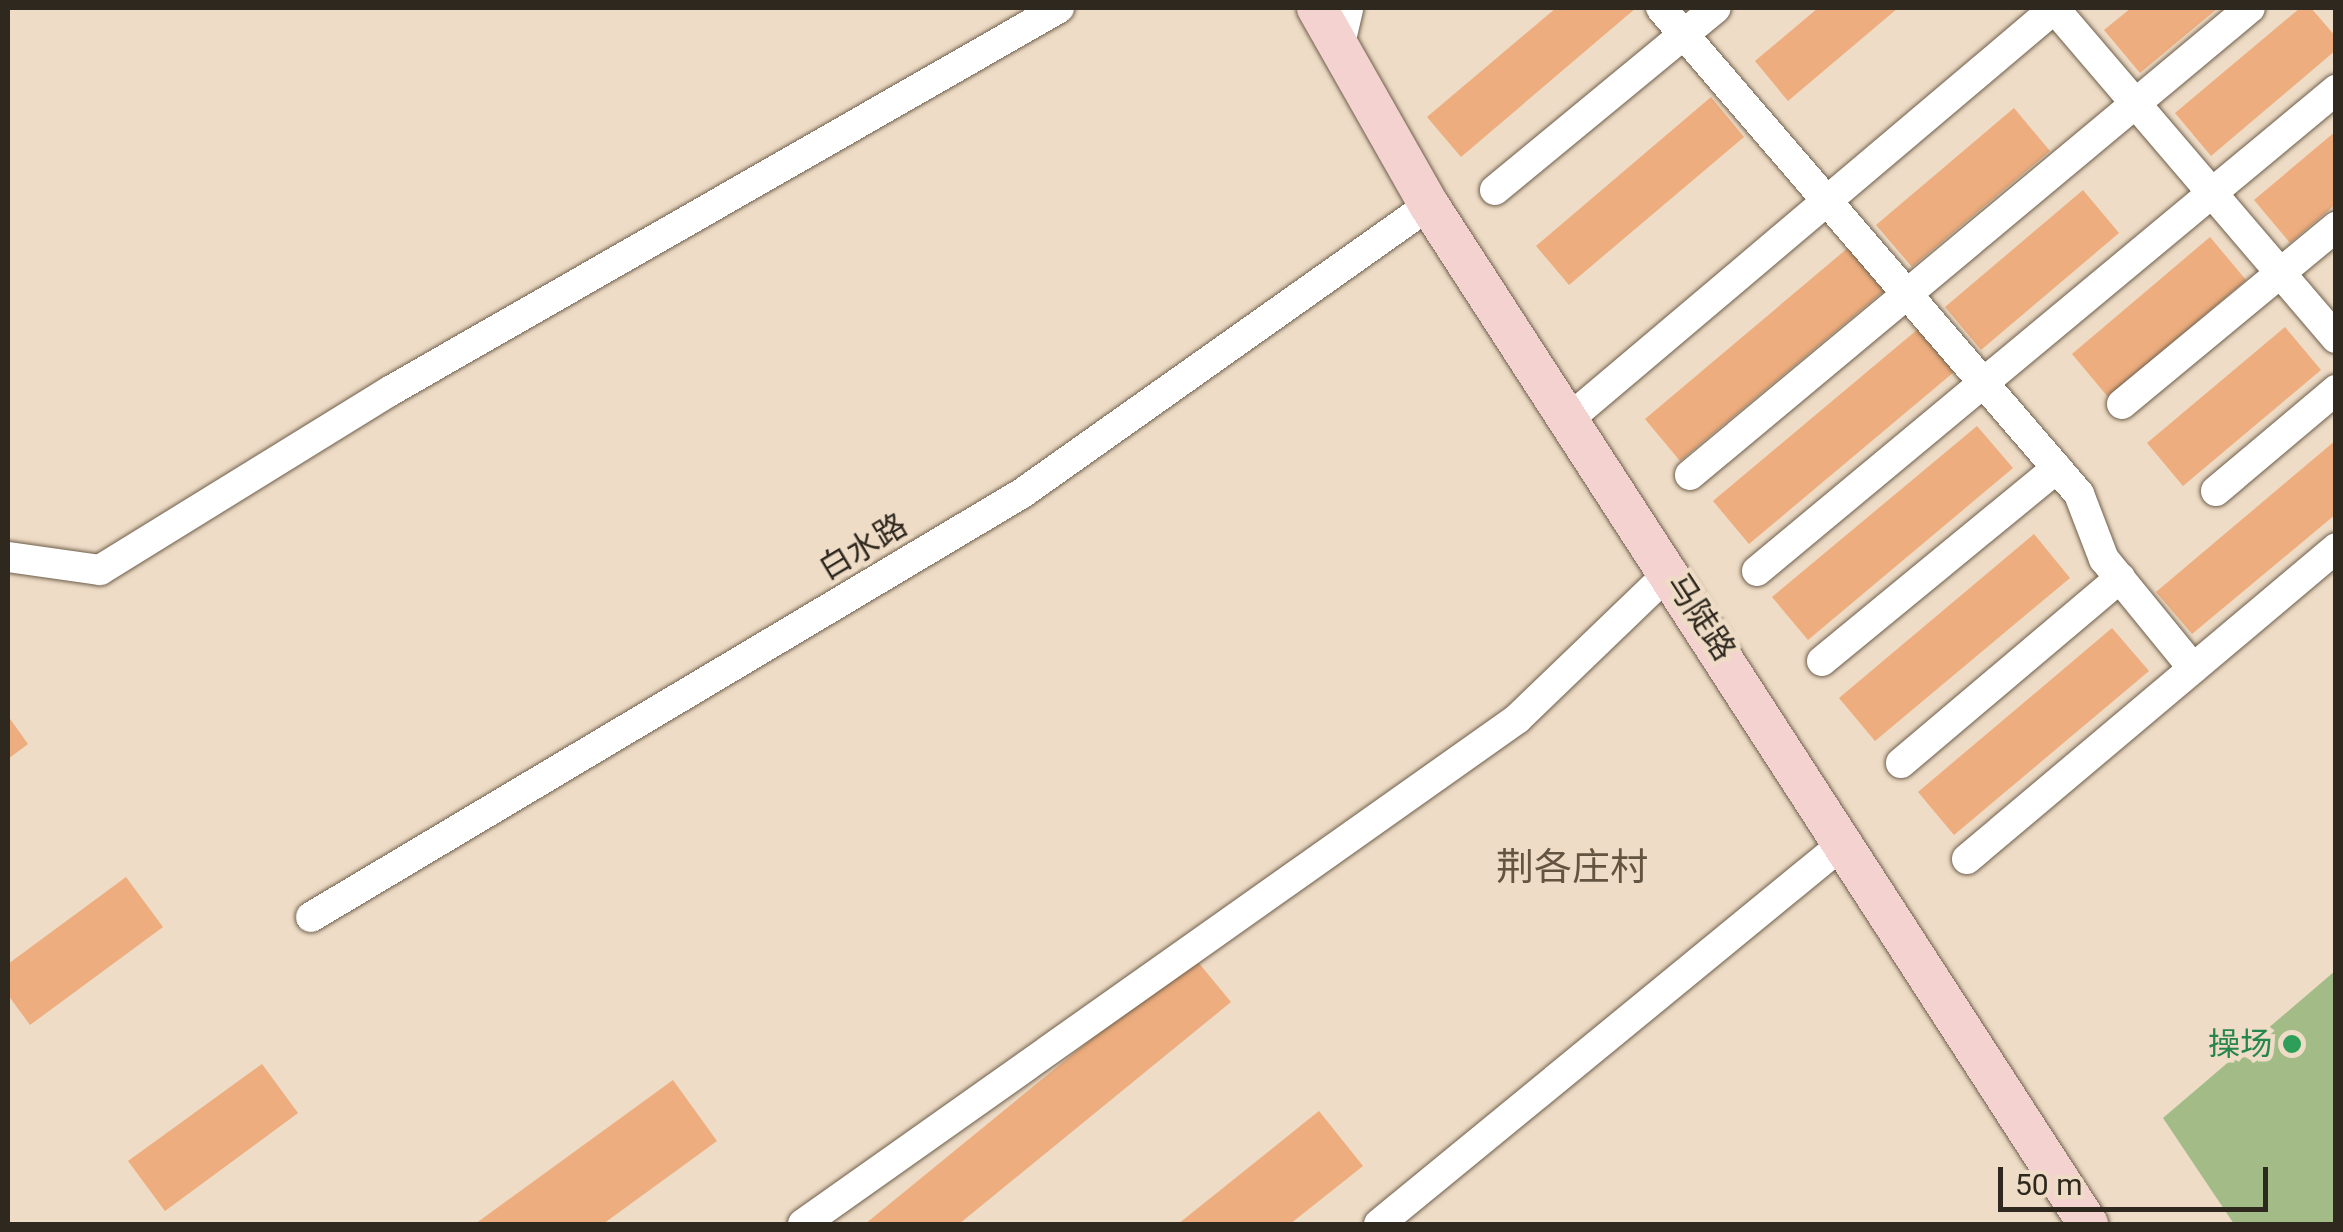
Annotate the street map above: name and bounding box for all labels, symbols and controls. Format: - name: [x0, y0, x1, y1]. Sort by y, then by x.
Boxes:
- street label: 白水路: [812, 506, 914, 588]
- street label: 马陡路: [1659, 566, 1743, 668]
- district label: 荆各庄村: [1496, 845, 1648, 891]
- place label: 操场: [2208, 1025, 2272, 1063]
- marker: 操场: [2281, 1033, 2303, 1055]
- scale bar: [2003, 1147, 2273, 1209]
- text: 50 m: [2015, 1167, 2082, 1202]

